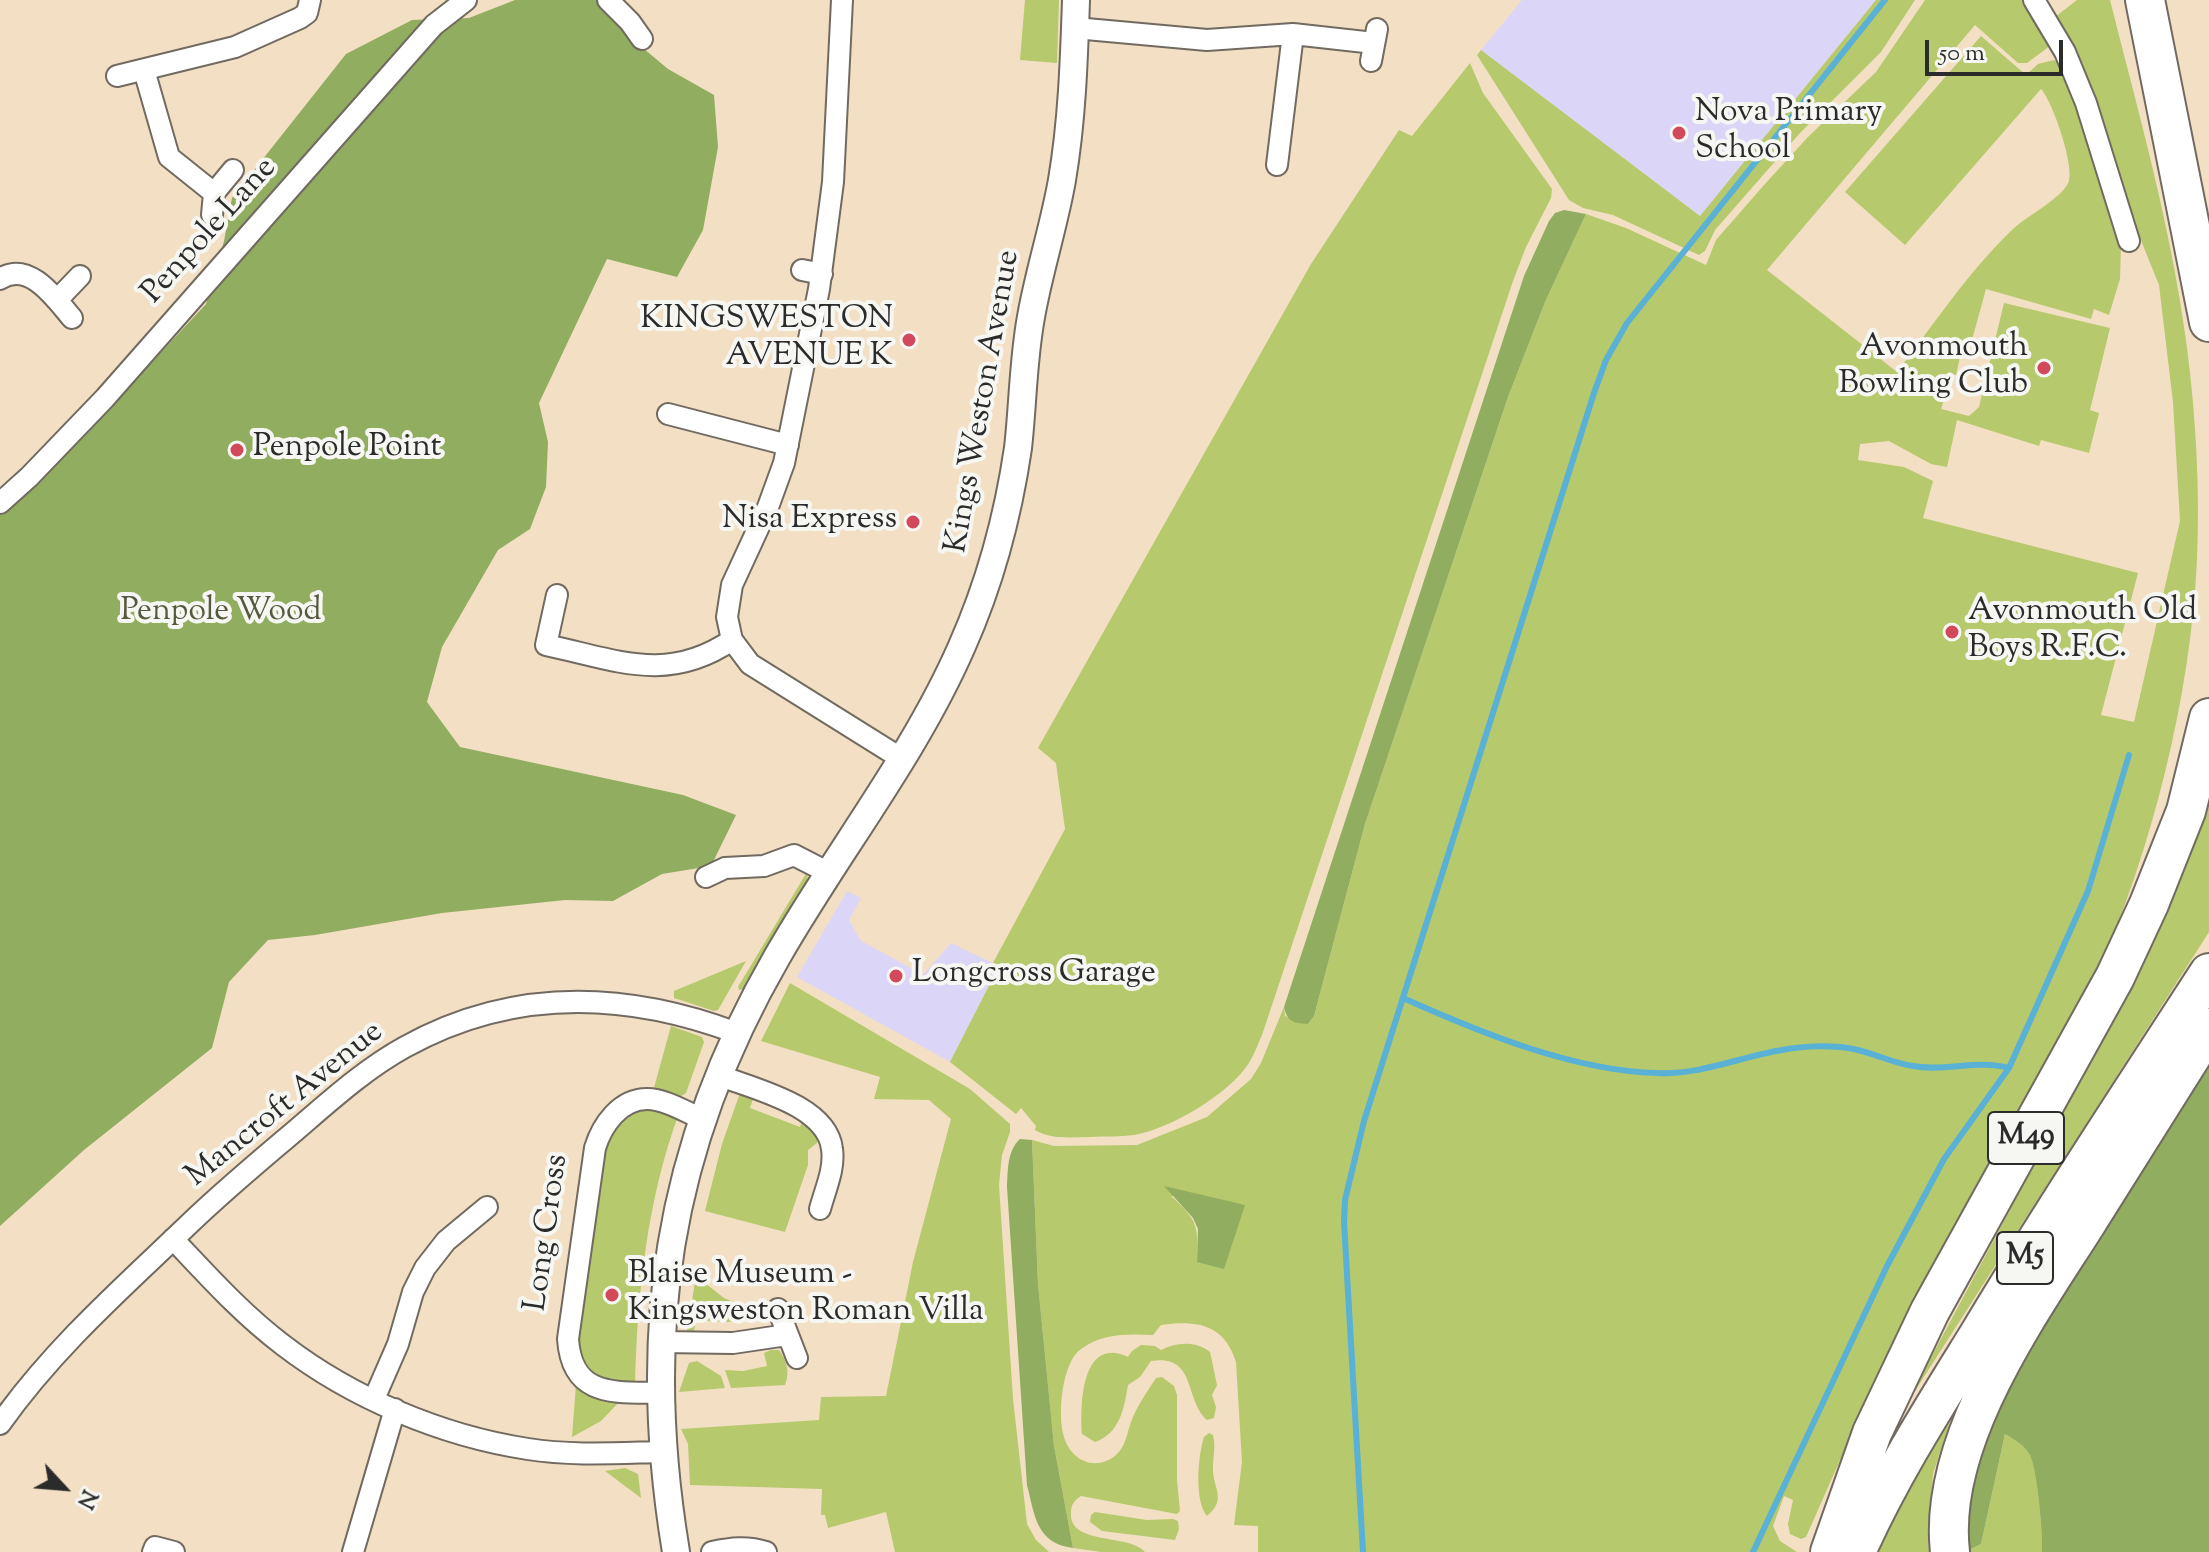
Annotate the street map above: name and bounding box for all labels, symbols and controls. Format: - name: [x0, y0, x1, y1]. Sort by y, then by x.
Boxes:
- scale bar: [1929, 24, 2067, 74]
- text: 50 m: [1939, 37, 1985, 71]
- place label: Nova Primary School: [1695, 96, 1882, 171]
- marker: Nova Primary School: [1670, 124, 1688, 142]
- street label: Penpole Lane: [135, 151, 287, 313]
- street label: Kings Weston Avenue: [939, 248, 1031, 556]
- place label: KINGSWESTON AVENUE K: [640, 303, 893, 378]
- marker: KINGSWESTON AVENUE K: [900, 331, 918, 349]
- place label: Avonmouth Bowling Club: [1838, 331, 2028, 406]
- marker: Avonmouth Bowling Club: [2035, 359, 2053, 377]
- place label: Penpole Point: [253, 431, 441, 469]
- marker: Penpole Point: [228, 441, 246, 459]
- place label: Nisa Express: [722, 503, 897, 541]
- marker: Nisa Express: [904, 513, 922, 531]
- park label: Penpole Wood: [120, 595, 322, 633]
- place label: Avonmouth Old Boys R.F.C.: [1968, 595, 2197, 670]
- marker: Avonmouth Old Boys R.F.C.: [1943, 623, 1961, 641]
- place label: Longcross Garage: [912, 957, 1156, 995]
- marker: Longcross Garage: [887, 967, 905, 985]
- street label: Mancroft Avenue: [180, 1015, 392, 1197]
- road number: M49: [1988, 1112, 2064, 1164]
- street label: Long Cross: [519, 1152, 579, 1314]
- road number: M5: [1997, 1232, 2053, 1284]
- place label: Blaise Museum - Kingsweston Roman Villa: [628, 1258, 984, 1333]
- marker: Blaise Museum - Kingsweston Roman Villa: [603, 1286, 621, 1304]
- north arrow: [24, 1448, 104, 1528]
- text: N: [67, 1484, 104, 1513]

